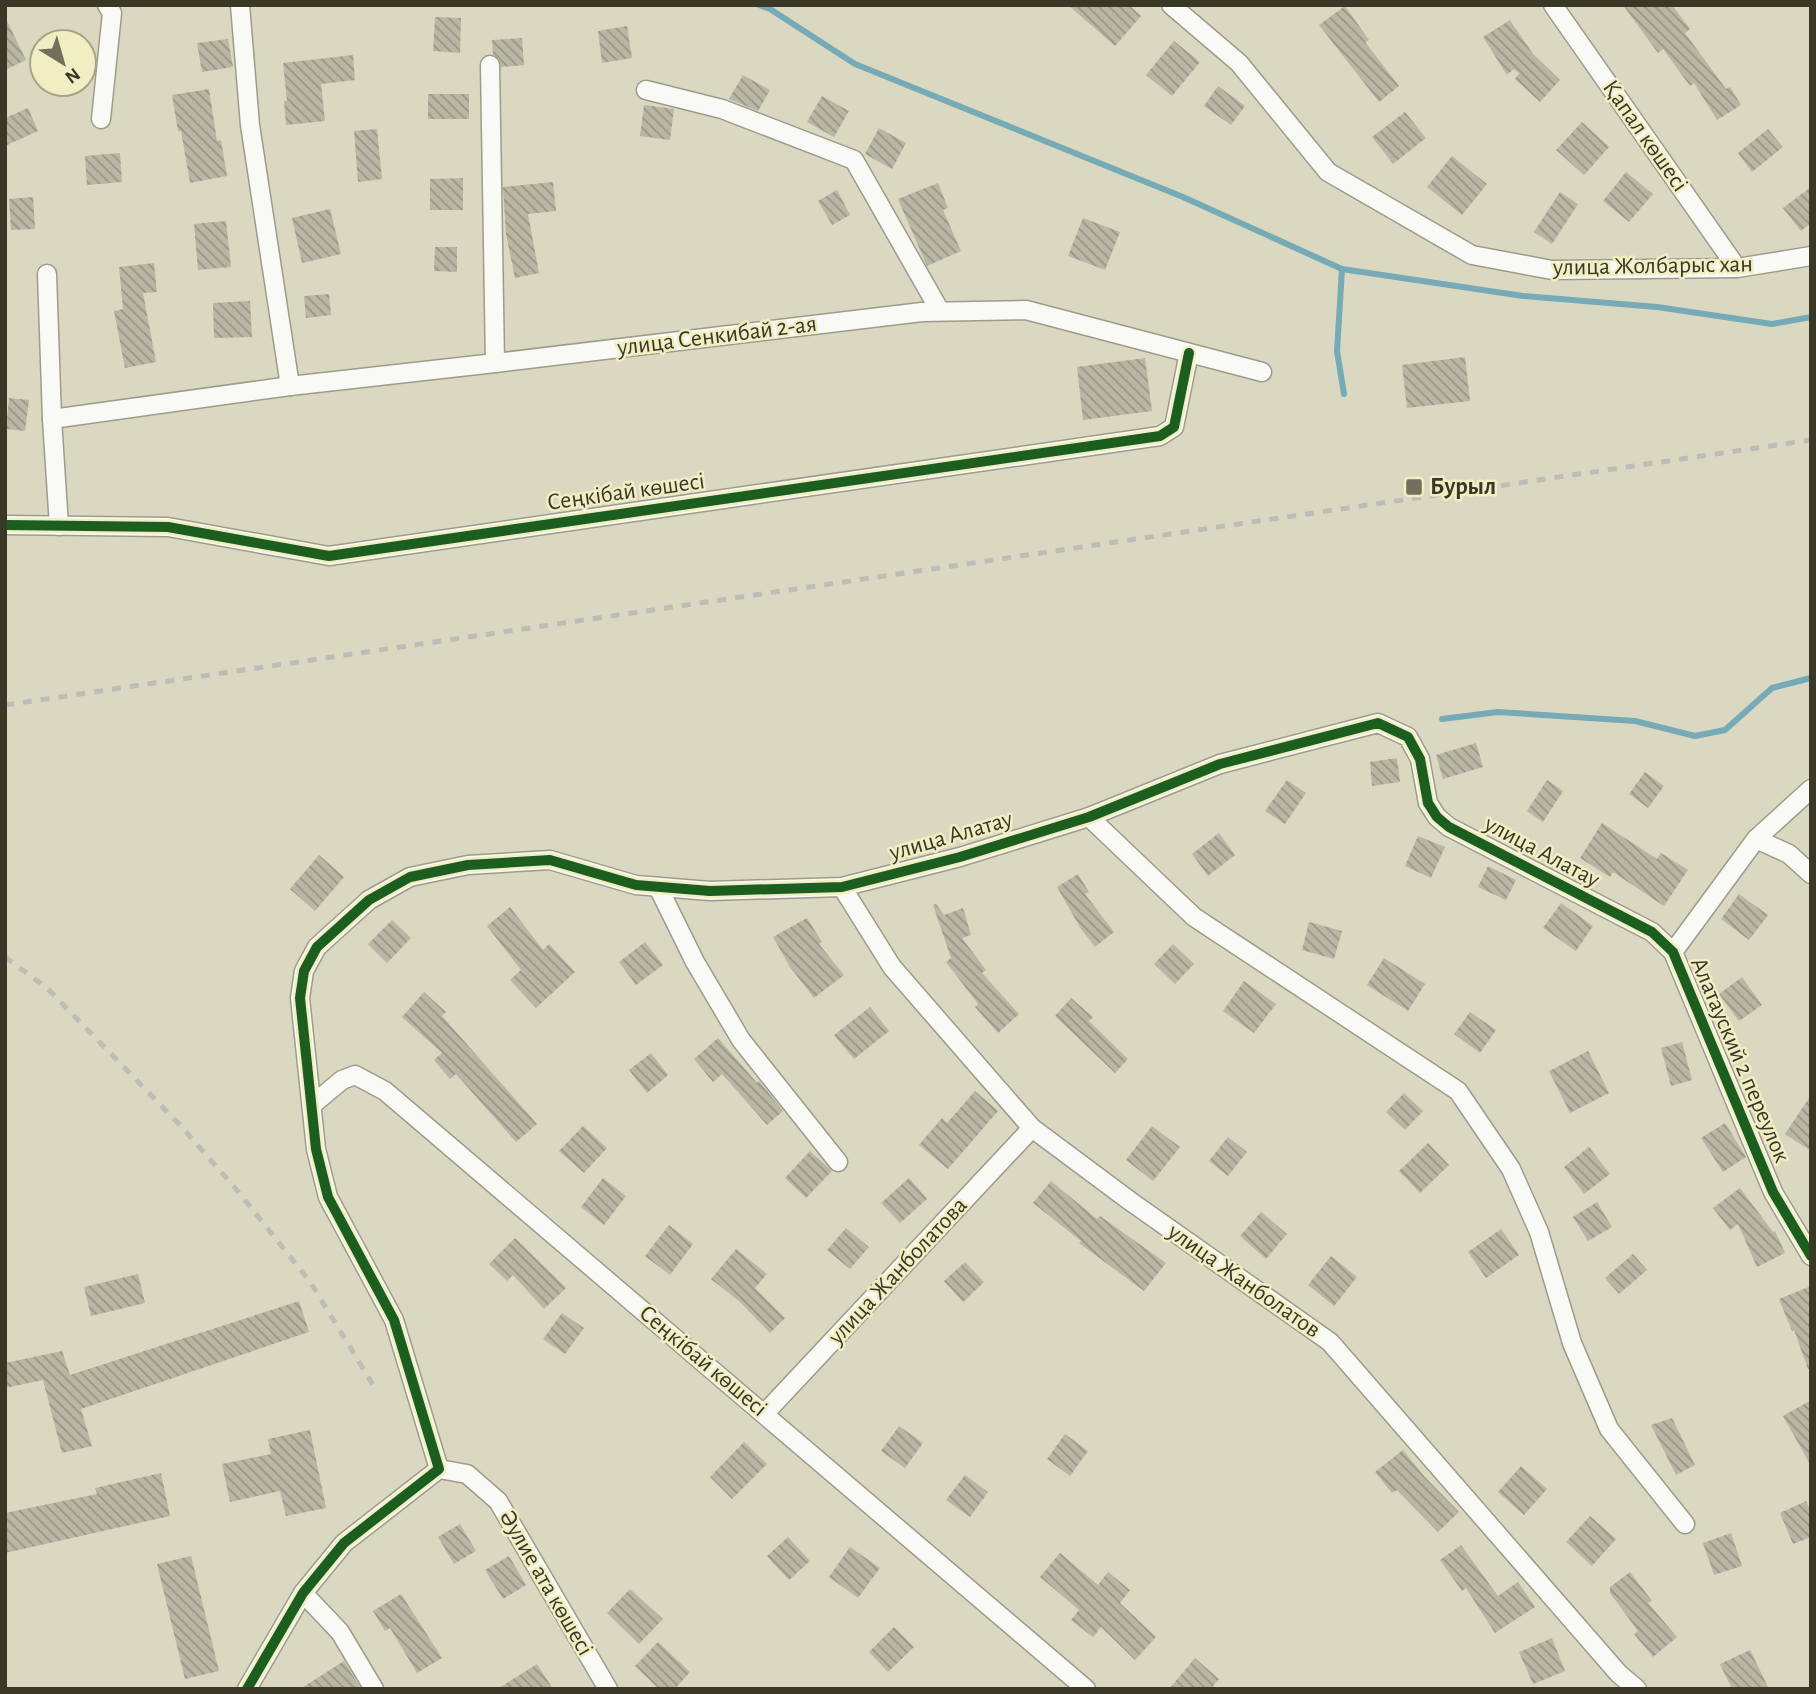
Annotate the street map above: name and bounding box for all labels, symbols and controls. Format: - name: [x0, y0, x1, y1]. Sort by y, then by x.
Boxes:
- north arrow: [28, 28, 98, 98]
- text: N: [61, 64, 83, 87]
- street label: Қапал көшесі: [1598, 76, 1692, 196]
- street label: улица Жолбарыс хан: [1552, 252, 1753, 280]
- street label: улица Сенкибай 2-ая: [615, 312, 818, 360]
- street label: Сеңкібай көшесі: [546, 469, 706, 515]
- place label: Бурыл: [1430, 475, 1496, 499]
- marker: Бурыл: [1404, 477, 1424, 497]
- street label: улица Алатау: [886, 807, 1016, 865]
- street label: улица Алатау: [1480, 811, 1604, 893]
- street label: Алатауский 2 переулок: [1686, 954, 1794, 1166]
- street label: улица Жанболатова: [823, 1193, 972, 1350]
- street label: улица Жанболатов: [1163, 1219, 1325, 1342]
- street label: Сеңкібай көшесі: [634, 1301, 772, 1421]
- street label: Әулие ата көшесі: [495, 1506, 597, 1660]

